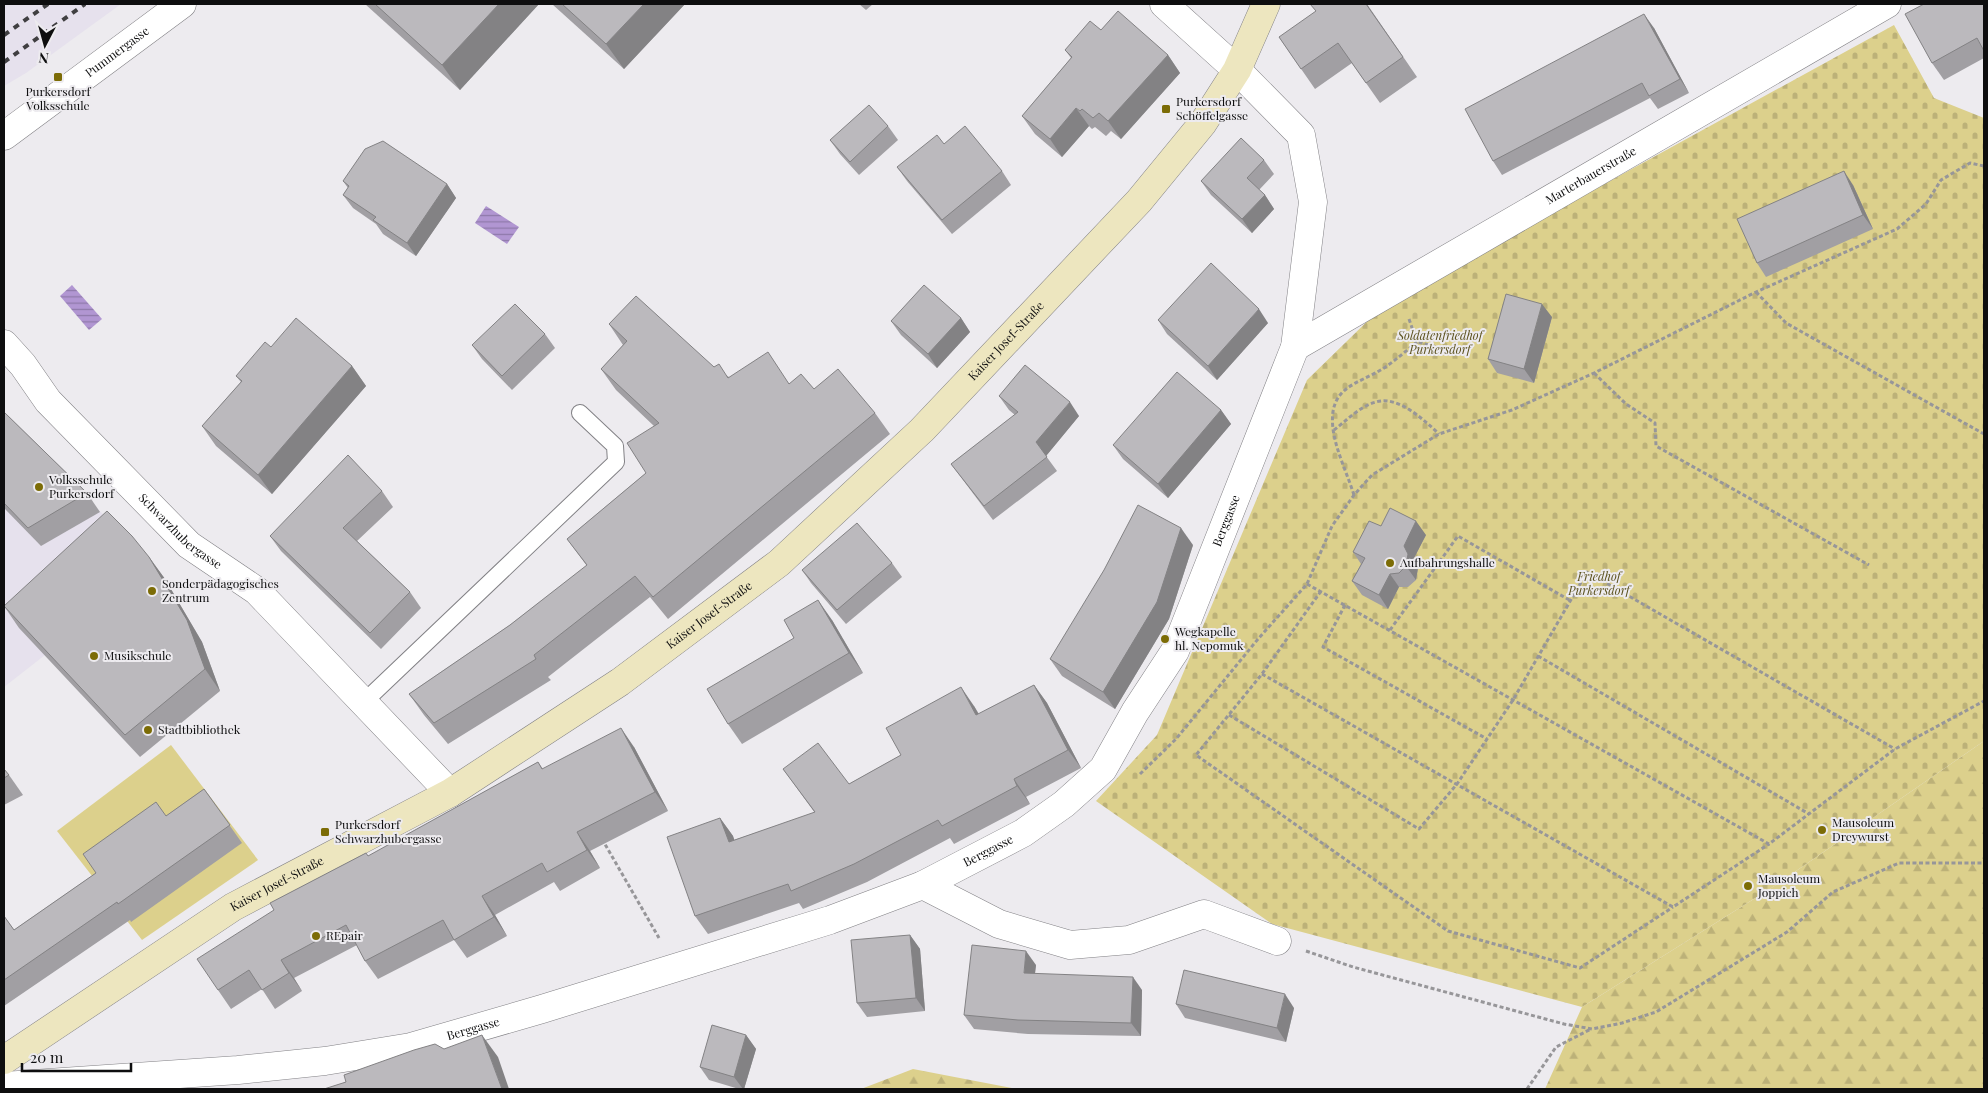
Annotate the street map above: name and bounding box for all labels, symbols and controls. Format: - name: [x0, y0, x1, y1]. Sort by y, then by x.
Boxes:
- north arrow: [20, 20, 70, 70]
- street label: Pummergasse: [81, 22, 152, 80]
- text: N: [38, 48, 50, 68]
- marker: Purkersdorf Volksschule: [52, 71, 64, 83]
- place label: Purkersdorf Volksschule: [25, 83, 91, 113]
- place label: Purkersdorf Schöffelgasse: [1176, 93, 1248, 123]
- marker: Purkersdorf Schöffelgasse: [1160, 103, 1172, 115]
- street label: Marterbauerstraße: [1542, 142, 1639, 207]
- street label: Kaiser Josef-Straße: [964, 297, 1047, 383]
- park label: Soldatenfriedhof Purkersdorf: [1396, 327, 1485, 357]
- place label: Volksschule Purkersdorf: [48, 471, 115, 501]
- marker: Volksschule Purkersdorf: [33, 481, 45, 493]
- street label: Schwarzhubergasse: [136, 489, 225, 572]
- street label: Berggasse: [1208, 492, 1243, 549]
- place label: Aufbahrungshalle: [1399, 554, 1495, 570]
- marker: Aufbahrungshalle: [1384, 557, 1396, 569]
- park label: Friedhof Purkersdorf: [1567, 568, 1632, 598]
- place label: Sonderpädagogisches Zentrum: [162, 575, 279, 605]
- street label: Kaiser Josef-Straße: [662, 577, 755, 652]
- marker: Sonderpädagogisches Zentrum: [146, 585, 158, 597]
- place label: Wegkapelle hl. Nepomuk: [1174, 623, 1244, 653]
- marker: Wegkapelle hl. Nepomuk: [1159, 633, 1171, 645]
- place label: Musikschule: [104, 647, 171, 663]
- marker: Musikschule: [88, 650, 100, 662]
- place label: Stadtbibliothek: [158, 721, 241, 737]
- marker: Stadtbibliothek: [142, 724, 154, 736]
- place label: Mausoleum Dreywurst: [1832, 814, 1895, 844]
- place label: Purkersdorf Schwarzhubergasse: [335, 816, 442, 846]
- marker: Mausoleum Dreywurst: [1816, 824, 1828, 836]
- marker: Purkersdorf Schwarzhubergasse: [319, 826, 331, 838]
- street label: Berggasse: [960, 831, 1016, 870]
- street label: Kaiser Josef-Straße: [227, 852, 326, 914]
- place label: Mausoleum Joppich: [1757, 870, 1821, 900]
- marker: Mausoleum Joppich: [1742, 880, 1754, 892]
- place label: REpair: [326, 927, 364, 943]
- marker: REpair: [310, 930, 322, 942]
- street label: Berggasse: [445, 1013, 501, 1043]
- scale bar: [22, 1040, 131, 1072]
- text: 20 m: [30, 1047, 64, 1067]

